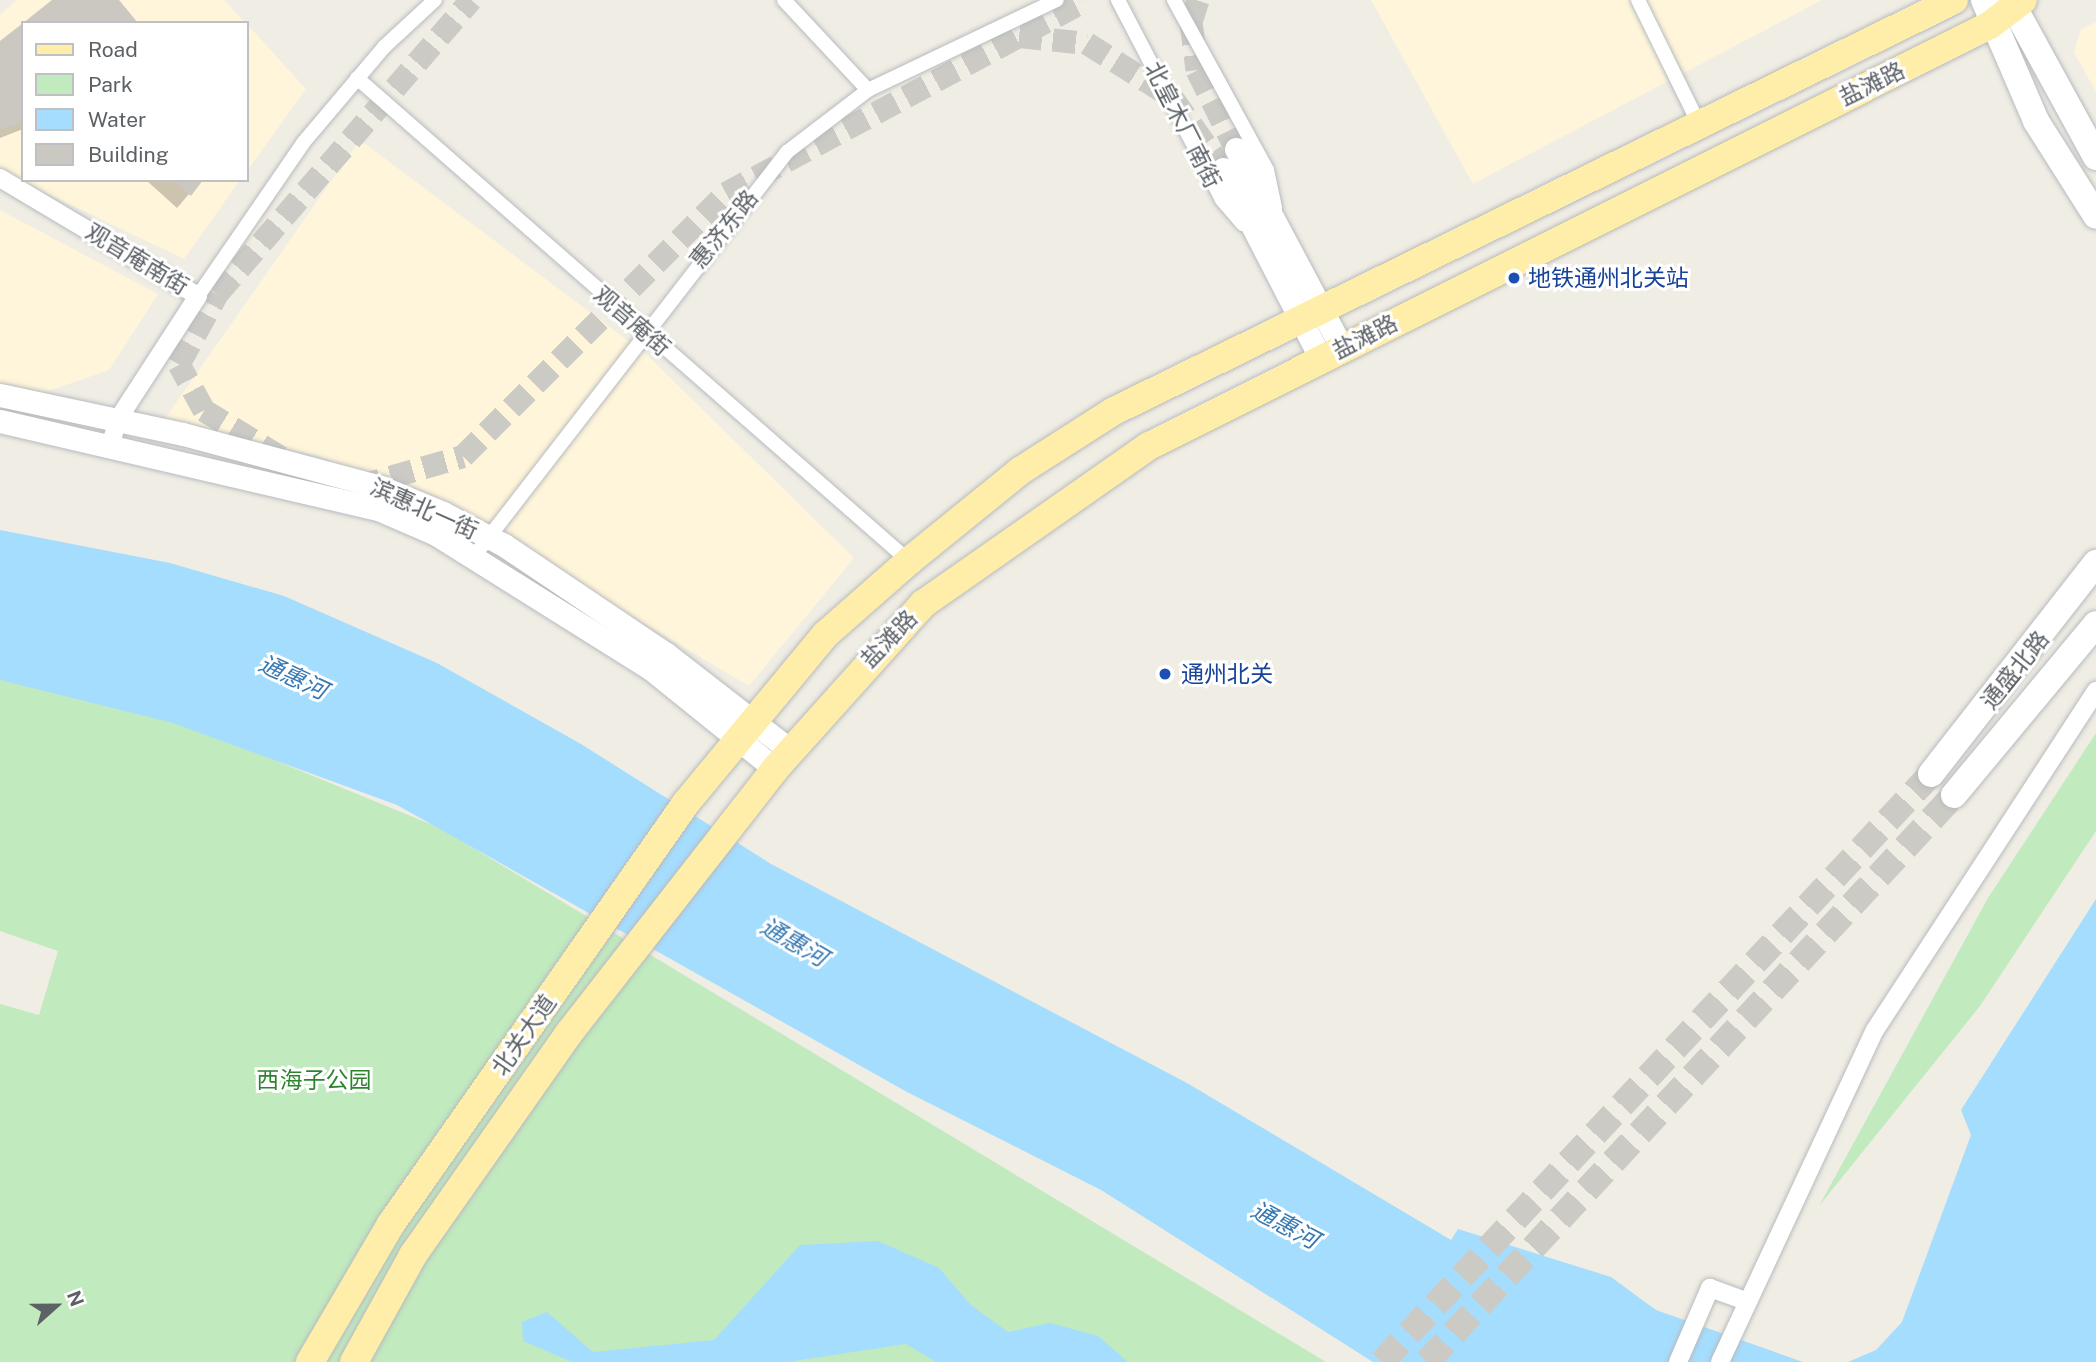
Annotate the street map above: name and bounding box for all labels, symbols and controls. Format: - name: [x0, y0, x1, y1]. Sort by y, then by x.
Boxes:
- legend: [21, 21, 248, 182]
- text: Road: [88, 37, 138, 62]
- street label: 盐滩路: [1835, 56, 1909, 112]
- street label: 北皇木厂南街: [1139, 57, 1227, 193]
- text: Park: [88, 72, 133, 97]
- text: Water: [88, 107, 146, 132]
- text: Building: [88, 142, 169, 167]
- street label: 惠济东路: [684, 185, 764, 273]
- street label: 观音庵南街: [81, 218, 193, 300]
- place label: 地铁通州北关站: [1528, 264, 1689, 292]
- marker: 地铁通州北关站: [1506, 270, 1522, 286]
- street label: 观音庵街: [588, 280, 676, 362]
- street label: 盐滩路: [1328, 309, 1402, 365]
- street label: 滨惠北一街: [366, 473, 482, 545]
- street label: 盐滩路: [855, 605, 923, 673]
- street label: 通盛北路: [1975, 626, 2055, 714]
- water label: 通惠河: [254, 649, 332, 705]
- place label: 通州北关: [1181, 660, 1273, 688]
- marker: 通州北关: [1155, 664, 1175, 684]
- water label: 通惠河: [756, 912, 832, 972]
- street label: 北关大道: [486, 989, 562, 1081]
- park label: 西海子公园: [257, 1066, 371, 1094]
- water label: 通惠河: [1246, 1195, 1324, 1255]
- north arrow: [21, 1271, 91, 1341]
- text: N: [63, 1288, 89, 1309]

